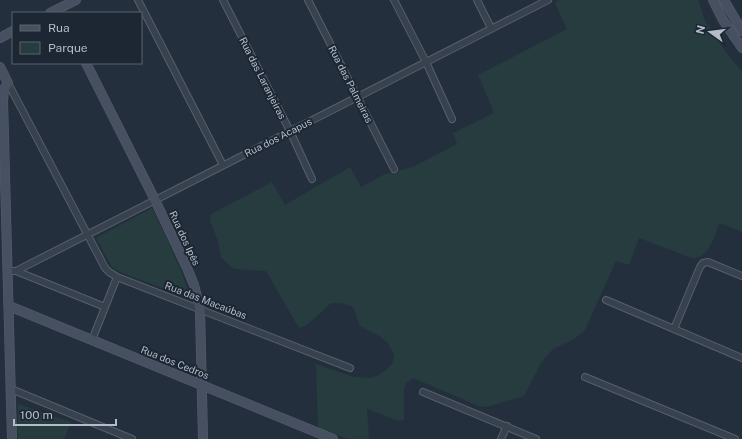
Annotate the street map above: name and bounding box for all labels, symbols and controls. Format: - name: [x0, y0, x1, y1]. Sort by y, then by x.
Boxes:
- legend: [12, 12, 142, 64]
- north arrow: [690, 12, 730, 52]
- text: Rua: [48, 21, 70, 35]
- text: N: [693, 24, 707, 35]
- street label: Rua das Laranjeiras: [237, 35, 289, 121]
- text: Parque: [48, 41, 88, 55]
- street label: Rua das Palmeiras: [326, 43, 376, 125]
- street label: Rua dos Acapus: [242, 115, 314, 159]
- street label: Rua dos Ipês: [167, 209, 203, 267]
- street label: Rua das Macaúbas: [163, 279, 249, 321]
- street label: Rua dos Cedros: [139, 343, 211, 381]
- scale bar: [14, 401, 116, 427]
- text: 100 m: [20, 408, 53, 422]

